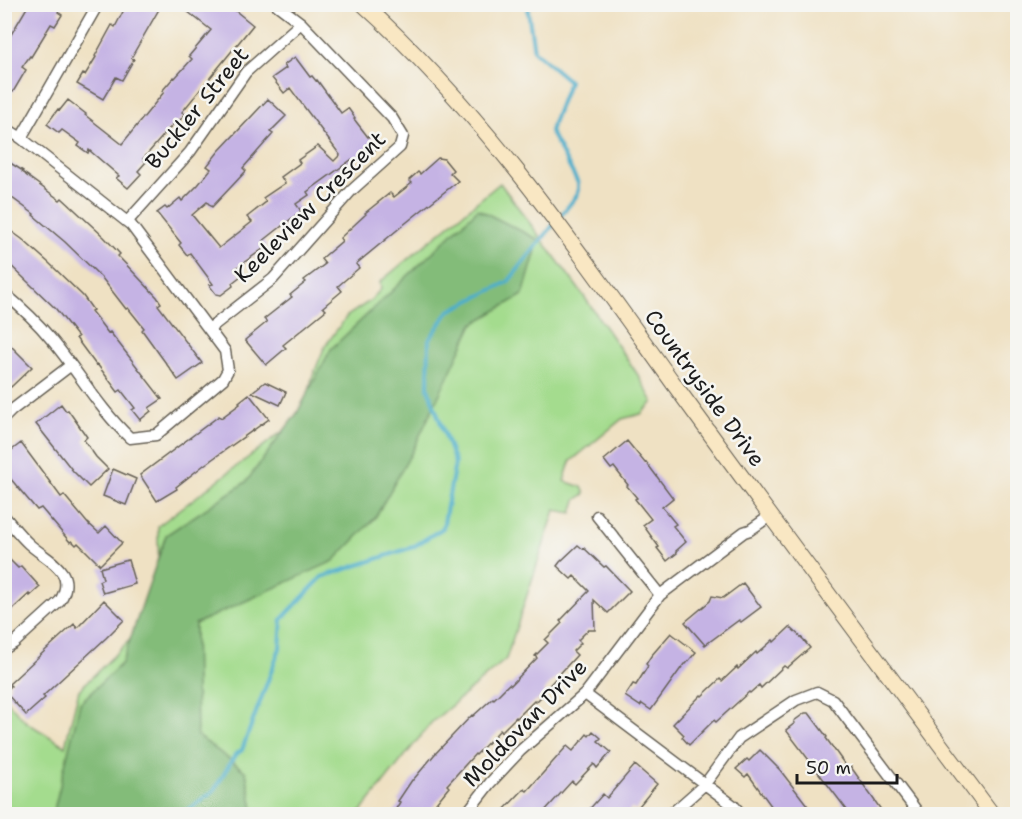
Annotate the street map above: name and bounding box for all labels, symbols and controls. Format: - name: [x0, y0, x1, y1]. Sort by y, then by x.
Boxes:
- street label: Buckler Street: [139, 41, 255, 175]
- street label: Keeleview Crescent: [228, 125, 392, 289]
- street label: Countryside Drive: [638, 304, 772, 472]
- street label: Moldovan Drive: [456, 653, 594, 793]
- scale bar: [797, 747, 898, 785]
- text: 50 m: [806, 756, 851, 780]

